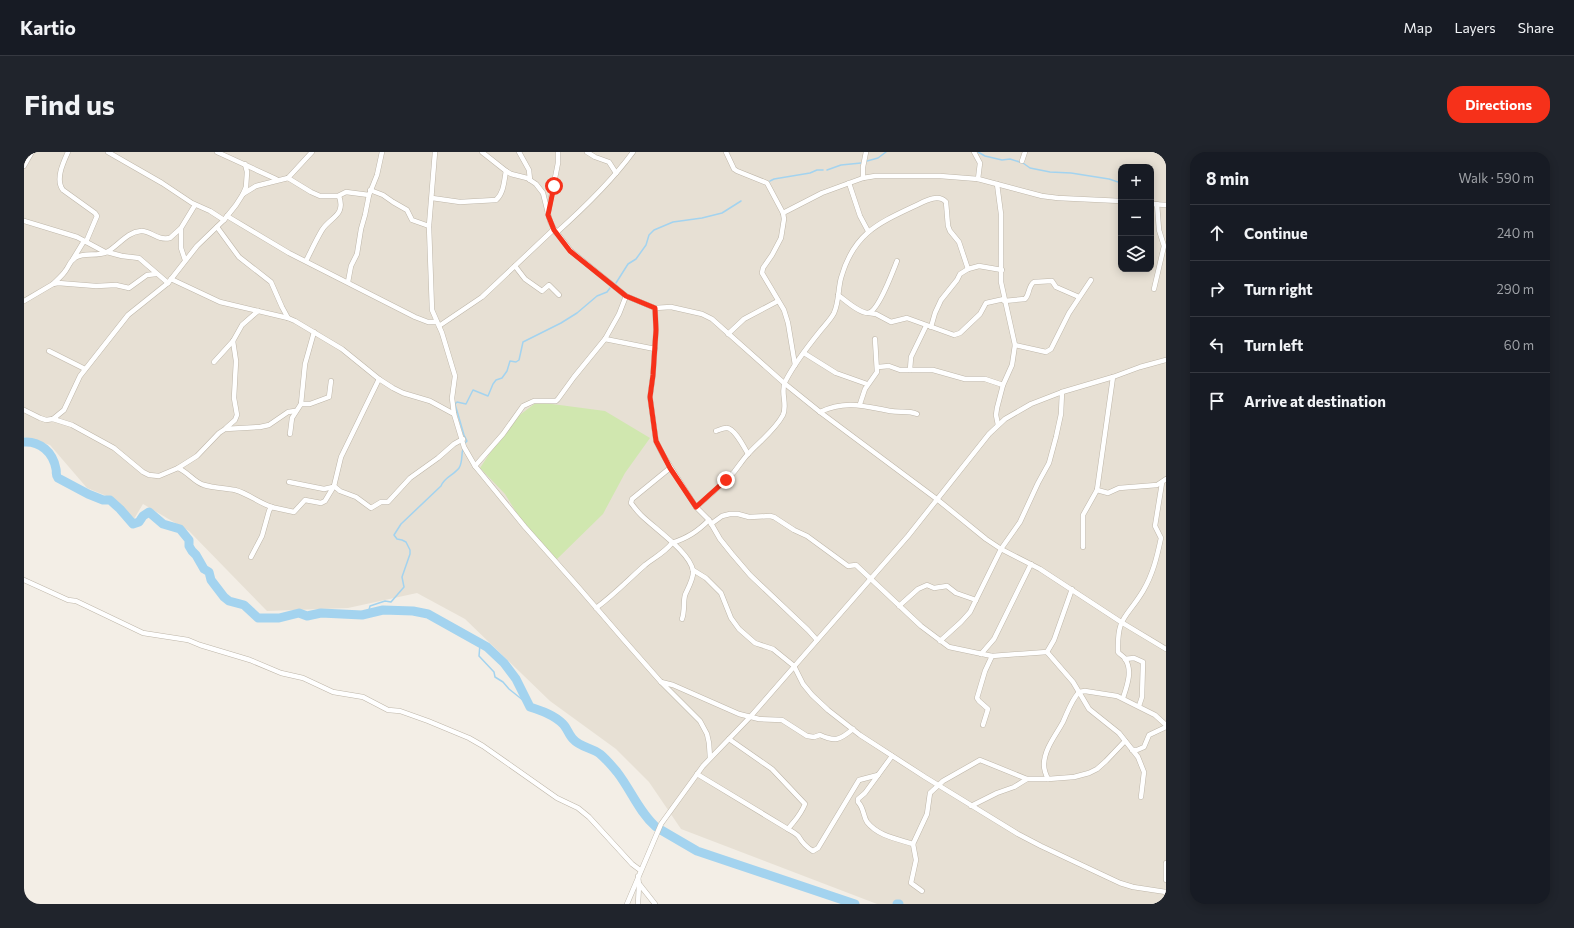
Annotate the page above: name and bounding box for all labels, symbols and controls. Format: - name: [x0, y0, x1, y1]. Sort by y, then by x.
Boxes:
- text: Kartio: [20, 16, 76, 39]
- text: Map: [1404, 19, 1432, 36]
- text: Layers: [1454, 19, 1496, 36]
- text: Share: [1518, 19, 1554, 36]
- button: Directions: [1447, 86, 1550, 123]
- text: Find us: [24, 87, 115, 121]
- map controls: [1118, 164, 1154, 272]
- button: +: [1118, 164, 1154, 200]
- text: 8 min: [1206, 168, 1249, 189]
- text: Walk · 590 m: [1459, 170, 1534, 186]
- route start: [545, 177, 563, 195]
- button: −: [1118, 200, 1154, 236]
- icon: ahead: [1206, 222, 1228, 244]
- text: Continue: [1244, 224, 1308, 242]
- text: 240 m: [1497, 225, 1534, 241]
- button: layers: [1118, 236, 1154, 272]
- icon: right: [1206, 278, 1228, 300]
- text: Turn right: [1244, 280, 1313, 298]
- text: 290 m: [1497, 281, 1534, 297]
- icon: left: [1206, 334, 1228, 356]
- text: Turn left: [1244, 336, 1303, 354]
- text: 60 m: [1504, 337, 1534, 353]
- icon: arrive: [1206, 390, 1228, 412]
- text: Arrive at destination: [1244, 392, 1386, 410]
- route end: [717, 471, 735, 489]

